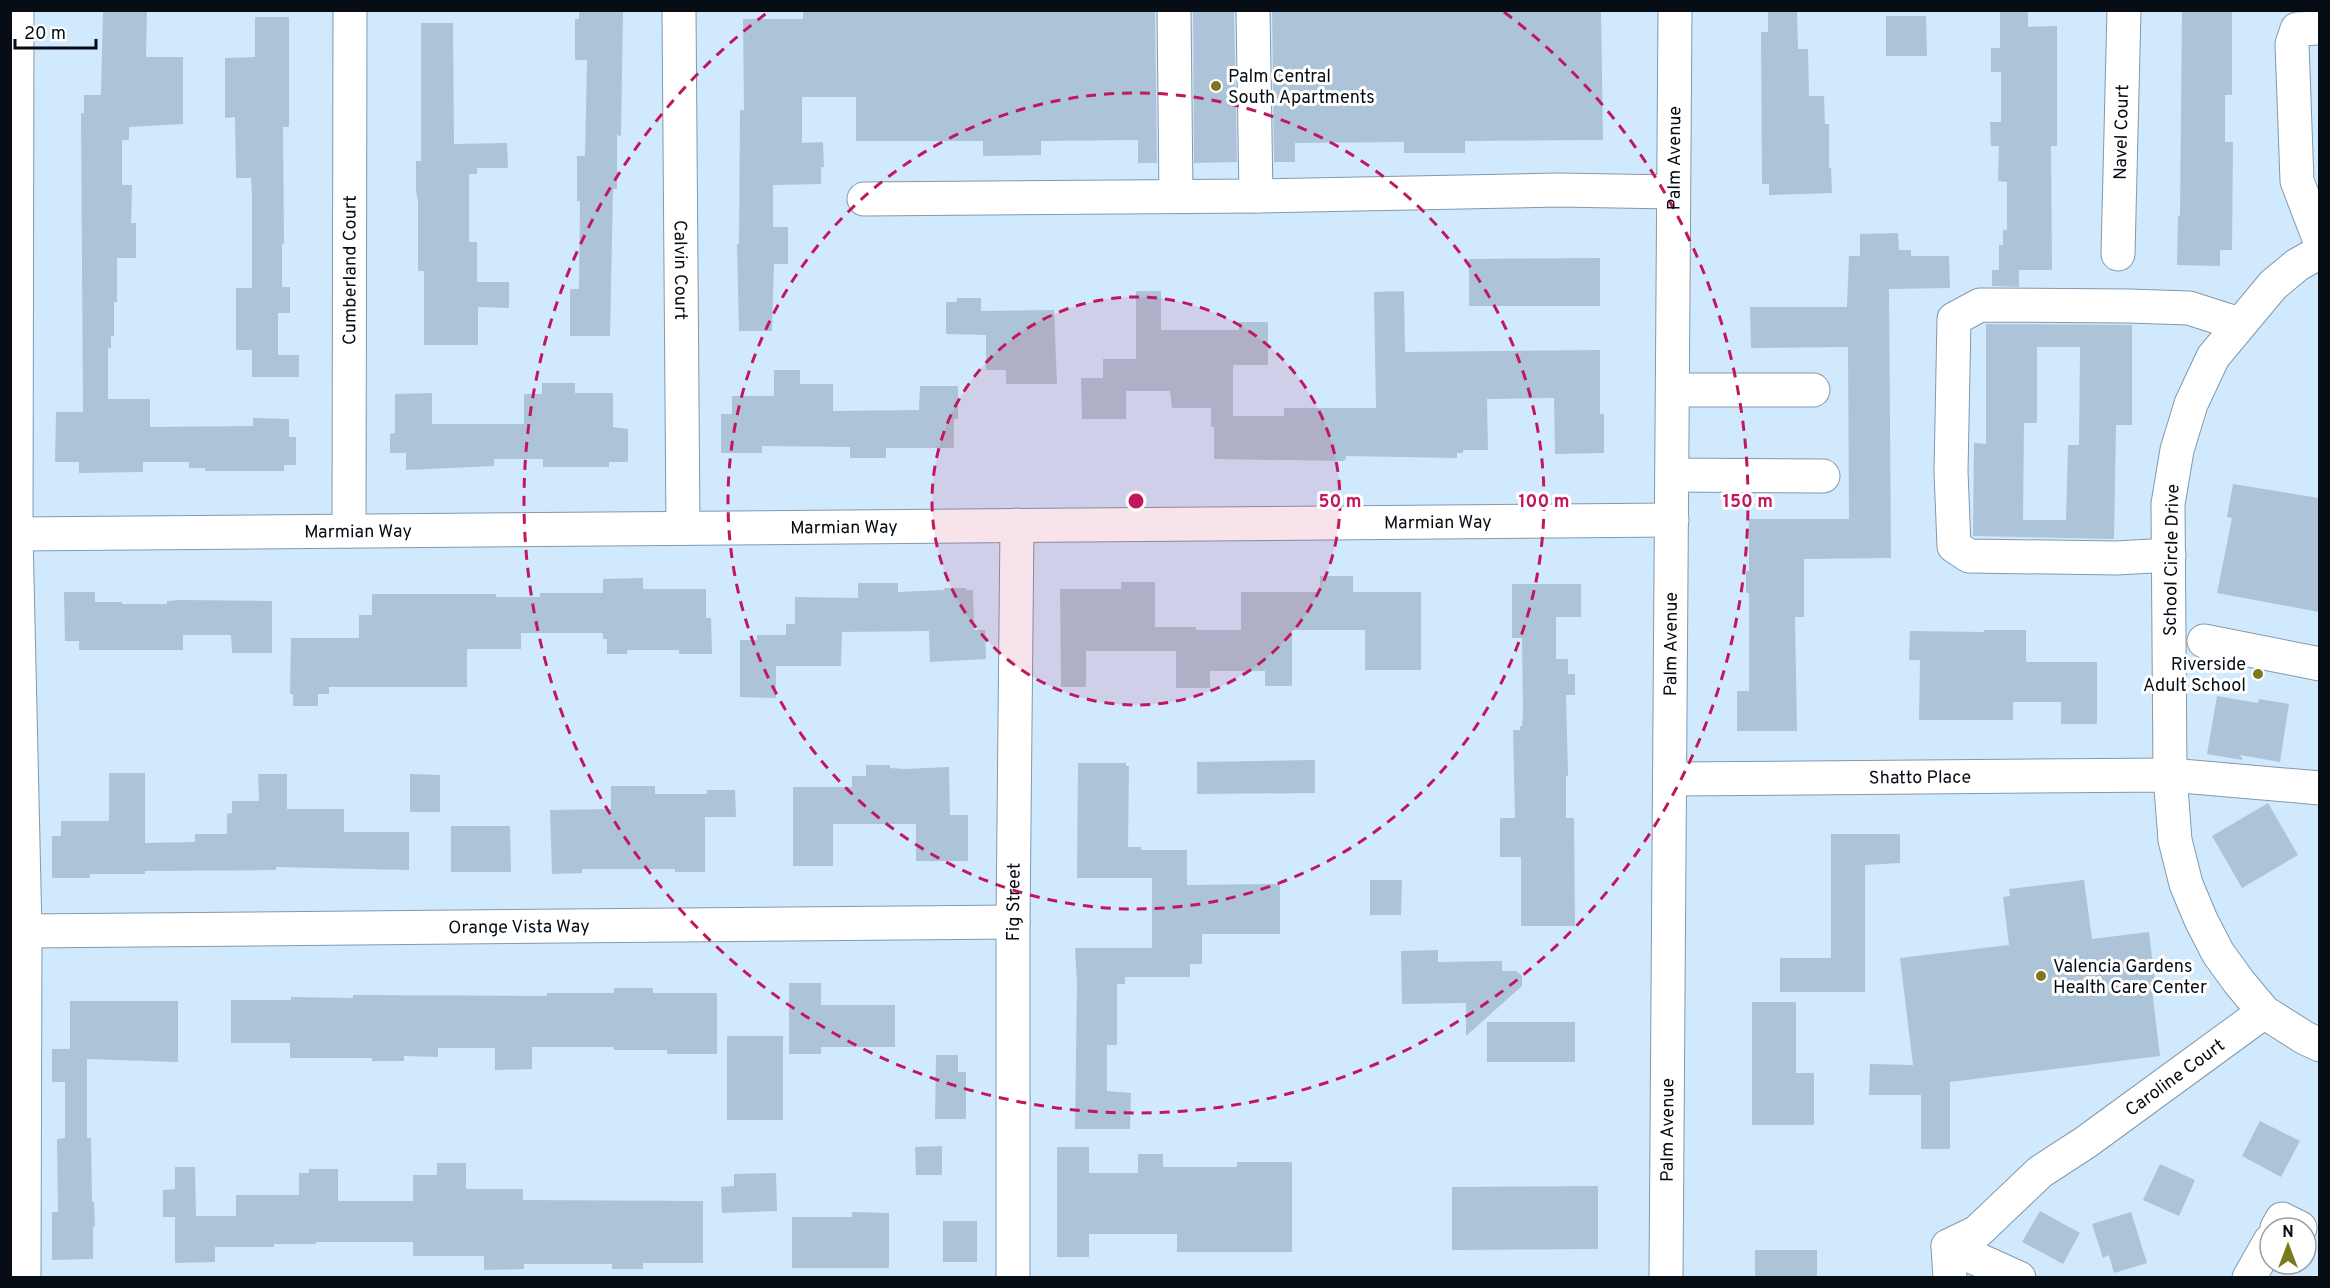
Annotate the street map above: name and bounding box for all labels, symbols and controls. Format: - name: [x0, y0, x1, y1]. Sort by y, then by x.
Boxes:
- scale bar: [15, 12, 96, 50]
- text: 20 m: [24, 23, 66, 46]
- place label: Palm Central South Apartments: [1228, 66, 1375, 110]
- marker: Palm Central South Apartments: [1209, 79, 1223, 93]
- street label: Navel Court: [2110, 84, 2135, 180]
- street label: Palm Avenue: [1664, 106, 1687, 210]
- street label: Cumberland Court: [339, 195, 363, 345]
- street label: Calvin Court: [668, 220, 691, 320]
- street label: School Circle Drive: [2160, 484, 2185, 636]
- centre of rings: [1126, 491, 1146, 511]
- text: 50 m: [1318, 491, 1362, 514]
- text: 100 m: [1518, 491, 1570, 514]
- text: 150 m: [1723, 491, 1773, 514]
- street label: Marmian Way: [1384, 512, 1492, 535]
- street label: Marmian Way: [790, 517, 898, 540]
- street label: Marmian Way: [304, 521, 412, 545]
- street label: Palm Avenue: [1660, 592, 1684, 696]
- place label: Riverside Adult School: [2143, 654, 2246, 698]
- marker: Riverside Adult School: [2251, 667, 2265, 681]
- street label: Shatto Place: [1869, 767, 1971, 790]
- street label: Fig Street: [1003, 863, 1027, 941]
- street label: Orange Vista Way: [448, 916, 590, 940]
- place label: Valencia Gardens Health Care Center: [2053, 956, 2207, 1000]
- marker: Valencia Gardens Health Care Center: [2034, 969, 2048, 983]
- street label: Caroline Court: [2121, 1034, 2230, 1122]
- street label: Palm Avenue: [1657, 1078, 1680, 1182]
- north arrow: [2258, 1216, 2318, 1276]
- text: N: [2282, 1223, 2294, 1243]

